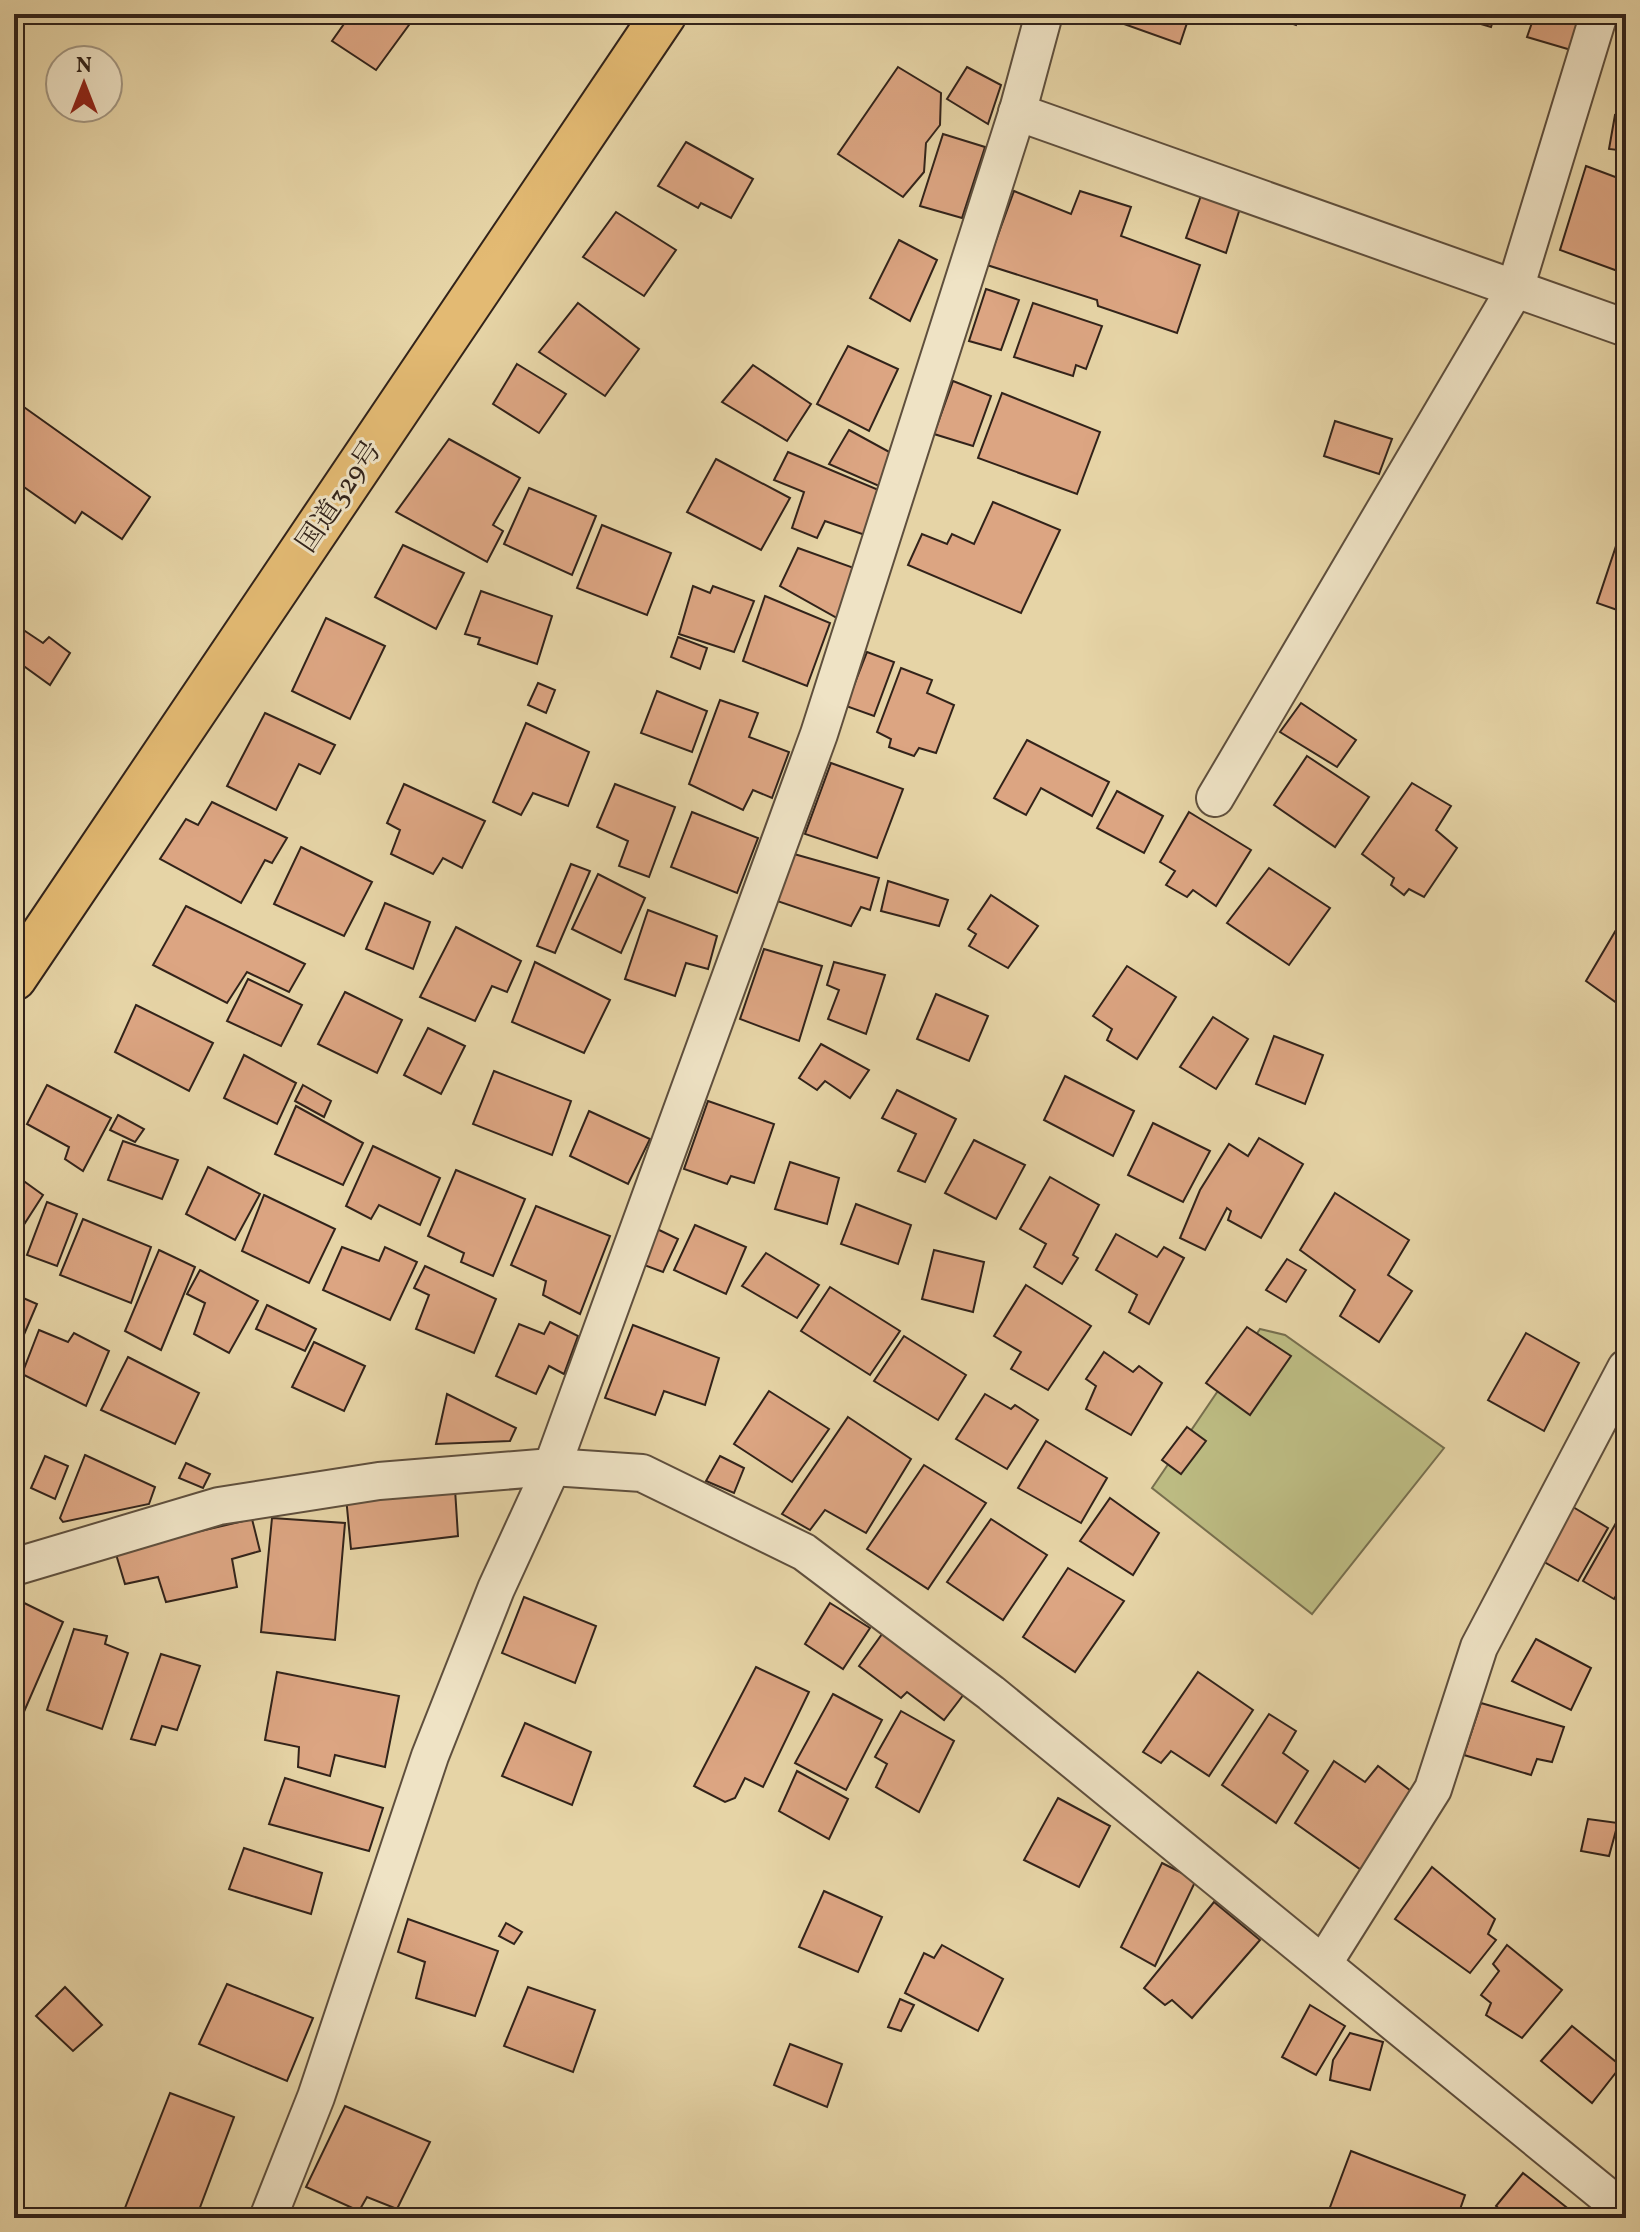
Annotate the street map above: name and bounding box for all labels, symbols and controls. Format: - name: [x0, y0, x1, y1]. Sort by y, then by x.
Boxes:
- north arrow: [44, 44, 124, 124]
- text: N: [76, 51, 92, 82]
- street label: 国道329号: [288, 433, 392, 561]

